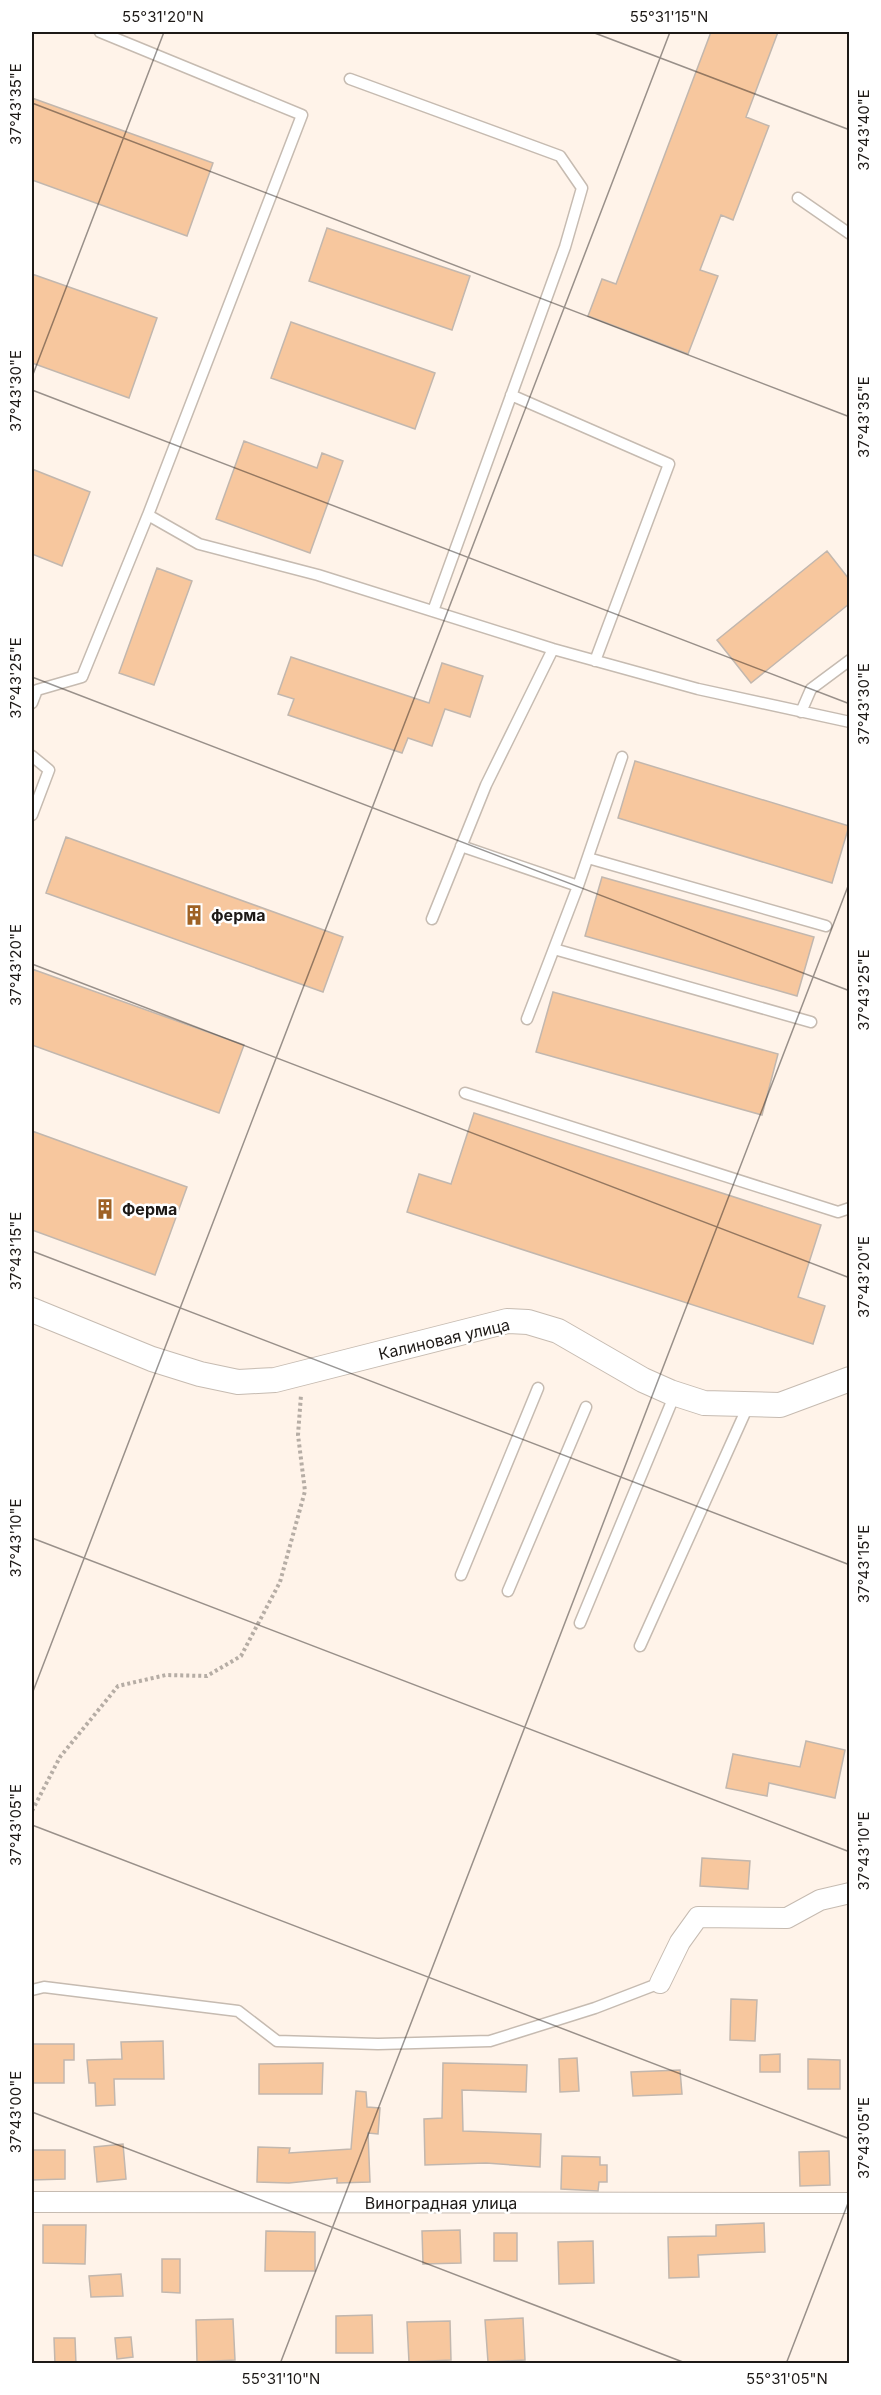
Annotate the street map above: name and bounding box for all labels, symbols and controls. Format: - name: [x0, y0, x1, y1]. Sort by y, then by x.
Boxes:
- text: 55°31'20"N: [122, 7, 204, 26]
- text: 55°31'15"N: [630, 7, 708, 26]
- text: 37°43'35"E: [6, 63, 25, 145]
- text: 37°43'40"E: [854, 89, 873, 171]
- text: 37°43'30"E: [6, 350, 25, 432]
- text: 37°43'35"E: [854, 376, 873, 458]
- text: 37°43'25"E: [6, 637, 25, 719]
- text: 37°43'30"E: [854, 663, 873, 745]
- building icon: ферма: [182, 903, 206, 927]
- place label: ферма: [211, 905, 266, 925]
- text: 37°43'20"E: [6, 924, 25, 1006]
- text: 37°43'25"E: [854, 949, 873, 1031]
- building icon: Ферма: [93, 1197, 117, 1221]
- place label: Ферма: [122, 1199, 177, 1219]
- text: 37°43'15"E: [6, 1212, 25, 1290]
- text: 37°43'20"E: [854, 1236, 873, 1318]
- street label: Калиновая улица: [376, 1314, 512, 1364]
- text: 37°43'10"E: [6, 1499, 25, 1577]
- text: 37°43'15"E: [854, 1525, 873, 1603]
- text: 37°43'05"E: [6, 1784, 25, 1866]
- text: 37°43'10"E: [854, 1812, 873, 1890]
- text: 37°43'00"E: [6, 2071, 25, 2153]
- text: 37°43'05"E: [854, 2097, 873, 2179]
- street label: Виноградная улица: [365, 2193, 517, 2213]
- text: 55°31'10"N: [242, 2369, 320, 2388]
- text: 55°31'05"N: [746, 2369, 828, 2388]

